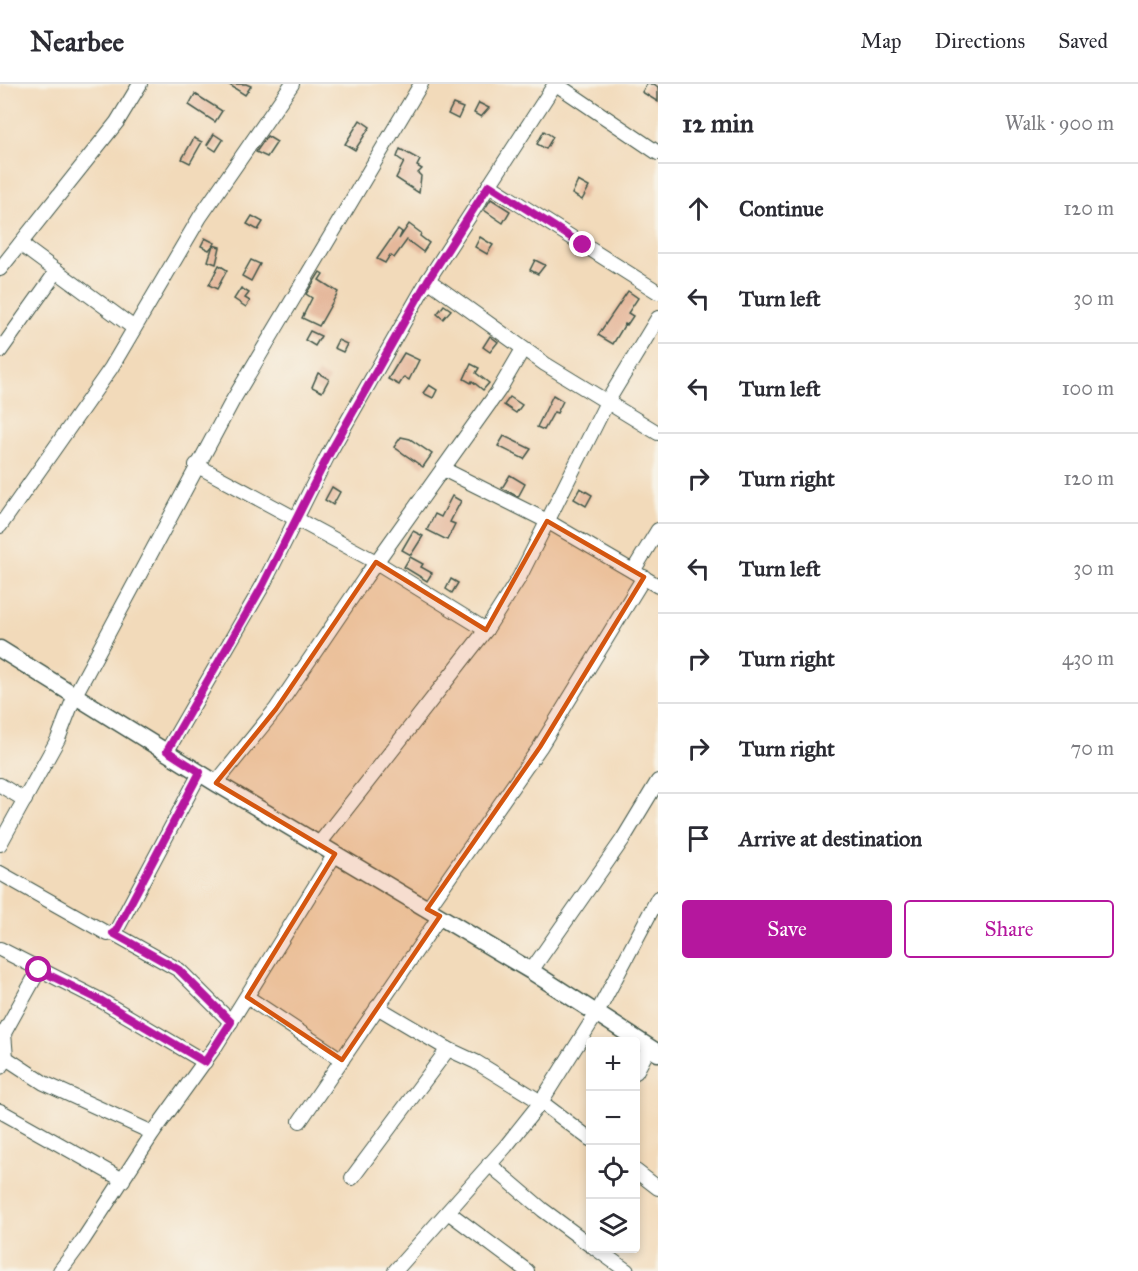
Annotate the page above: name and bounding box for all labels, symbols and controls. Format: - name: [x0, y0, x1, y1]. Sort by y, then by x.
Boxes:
- text: Nearbee: [30, 24, 124, 59]
- text: Map: [861, 28, 902, 54]
- text: Directions: [935, 28, 1025, 54]
- text: Saved: [1058, 28, 1108, 54]
- text: 12 min: [682, 107, 754, 139]
- text: Walk · 900 m: [1005, 111, 1114, 135]
- icon: ahead: [682, 192, 715, 225]
- text: Continue: [739, 195, 824, 222]
- text: 120 m: [1063, 196, 1114, 220]
- route end: [569, 231, 595, 257]
- icon: left: [682, 282, 715, 315]
- text: Turn left: [739, 285, 821, 312]
- text: 30 m: [1073, 286, 1114, 310]
- icon: left: [682, 372, 715, 405]
- text: Turn left: [739, 375, 821, 402]
- text: 100 m: [1062, 376, 1114, 400]
- icon: right: [682, 462, 715, 495]
- text: Turn right: [739, 465, 835, 492]
- text: 120 m: [1063, 466, 1114, 490]
- icon: left: [682, 552, 715, 585]
- text: Turn left: [739, 555, 821, 582]
- text: 30 m: [1073, 556, 1114, 580]
- icon: right: [682, 642, 715, 675]
- text: Turn right: [739, 645, 835, 672]
- text: 430 m: [1062, 646, 1114, 670]
- icon: right: [682, 732, 715, 765]
- text: Turn right: [739, 735, 835, 762]
- text: 70 m: [1071, 736, 1114, 760]
- icon: arrive: [682, 822, 715, 855]
- text: Arrive at destination: [739, 825, 922, 852]
- button: Save: [682, 900, 892, 958]
- button: Share: [904, 900, 1114, 958]
- route start: [25, 956, 51, 982]
- map controls: [586, 1037, 640, 1253]
- button: +: [586, 1037, 640, 1091]
- button: −: [586, 1091, 640, 1145]
- button: locate: [586, 1145, 640, 1199]
- button: layers: [586, 1199, 640, 1253]

